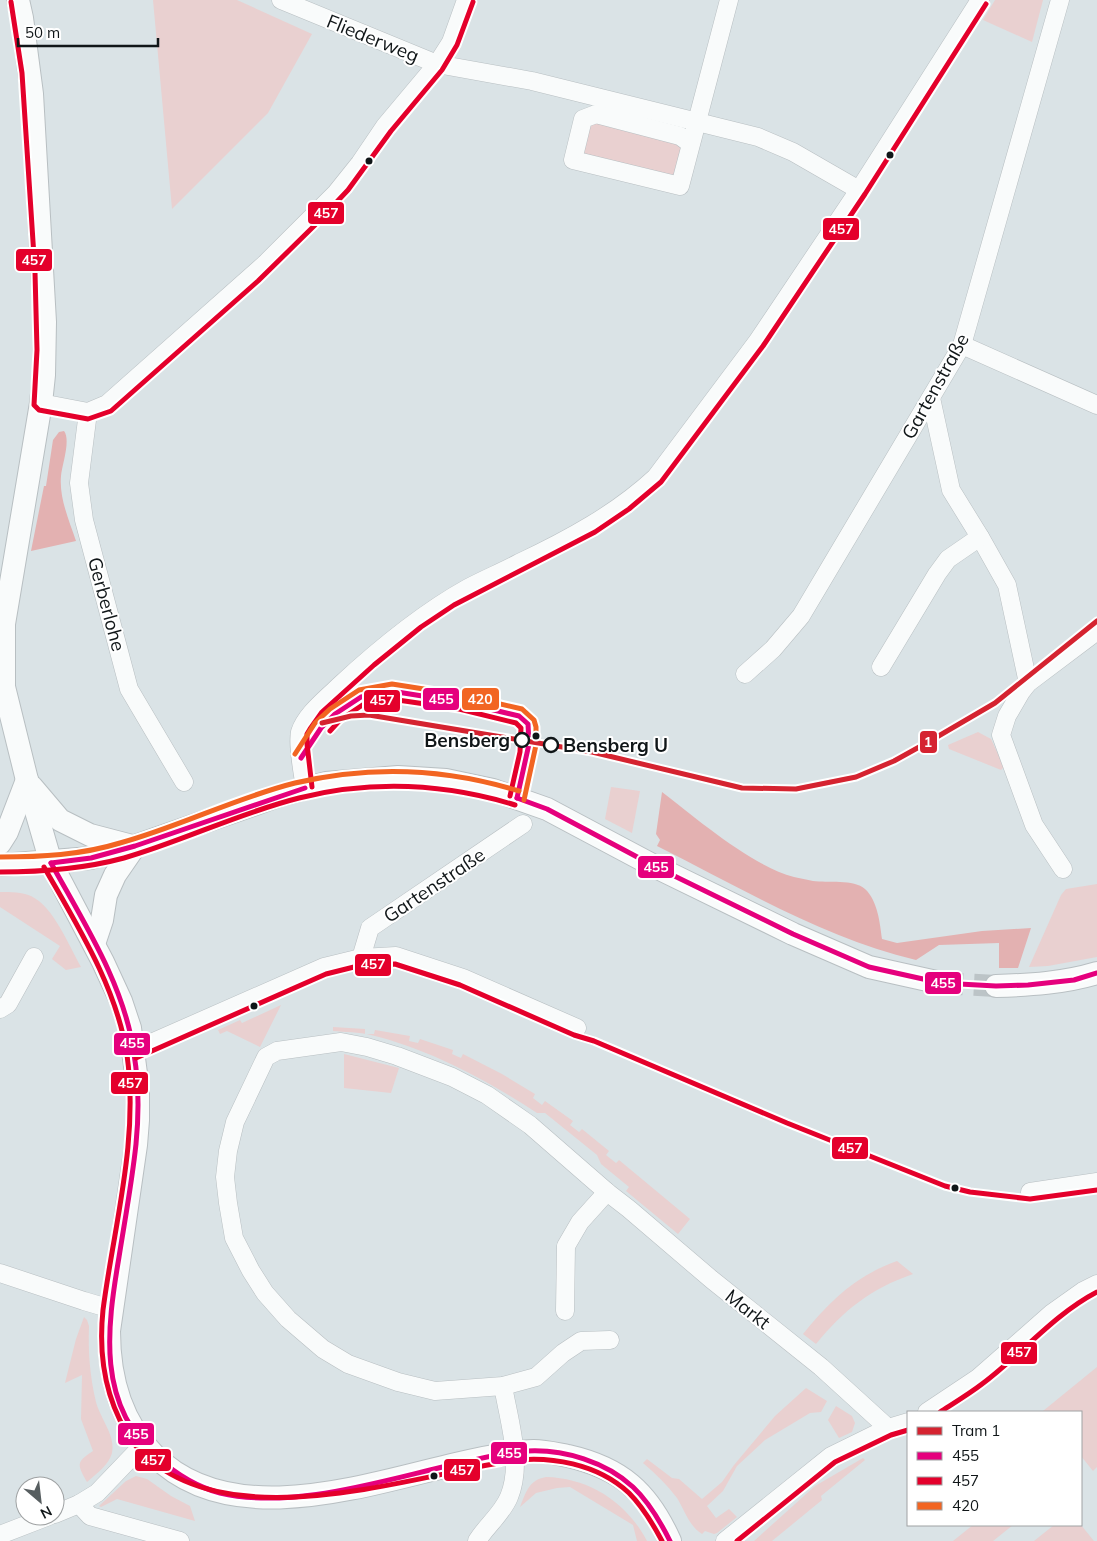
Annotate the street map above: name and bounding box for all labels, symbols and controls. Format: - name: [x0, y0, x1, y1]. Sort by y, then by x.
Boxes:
- street label: Fliederweg: [323, 9, 423, 67]
- scale bar: [18, 15, 158, 47]
- text: 50 m: [25, 23, 60, 42]
- unlabelled marker: [885, 150, 895, 160]
- unlabelled marker: [364, 156, 374, 166]
- line badge: 457: [307, 201, 345, 225]
- text: 457: [313, 204, 339, 222]
- line badge: 457: [822, 217, 860, 241]
- text: 457: [828, 220, 854, 238]
- line badge: 457: [15, 248, 53, 272]
- text: 457: [21, 251, 47, 269]
- street label: Gartenstraße: [896, 329, 974, 443]
- street label: Gerberlohe: [83, 554, 131, 654]
- line badge: 455: [422, 687, 460, 711]
- line badge: 420: [461, 687, 500, 711]
- line badge: 457: [363, 689, 401, 713]
- text: 455: [428, 690, 454, 708]
- text: 420: [467, 690, 493, 708]
- text: 457: [369, 691, 395, 709]
- place label: Bensberg: [424, 728, 510, 752]
- line badge: 1: [919, 730, 938, 754]
- unlabelled marker: [531, 731, 541, 741]
- marker: Bensberg: [514, 732, 530, 748]
- place label: Bensberg U: [563, 733, 668, 757]
- text: 1: [924, 733, 932, 751]
- marker: Bensberg U: [543, 737, 559, 753]
- street label: Gartenstraße: [379, 842, 489, 928]
- line badge: 455: [637, 855, 675, 879]
- text: 455: [643, 858, 669, 876]
- line badge: 457: [354, 953, 392, 977]
- text: 457: [360, 955, 386, 973]
- line badge: 455: [924, 971, 962, 995]
- text: 455: [930, 974, 956, 992]
- unlabelled marker: [249, 1001, 259, 1011]
- line badge: 455: [113, 1032, 151, 1056]
- text: 455: [119, 1034, 145, 1052]
- line badge: 457: [110, 1071, 149, 1095]
- text: 457: [117, 1074, 143, 1092]
- line badge: 457: [831, 1136, 869, 1160]
- text: 457: [837, 1139, 863, 1157]
- unlabelled marker: [950, 1183, 960, 1193]
- street label: Markt: [721, 1284, 776, 1334]
- line badge: 457: [1000, 1341, 1038, 1365]
- text: 457: [1006, 1343, 1032, 1361]
- legend: [907, 1411, 1082, 1526]
- text: Tram 1: [952, 1421, 1000, 1440]
- line badge: 455: [117, 1422, 155, 1446]
- text: 455: [123, 1425, 149, 1443]
- line badge: 455: [490, 1441, 528, 1465]
- text: 455: [496, 1444, 522, 1462]
- text: 455: [952, 1446, 979, 1465]
- line badge: 457: [134, 1448, 172, 1472]
- text: 457: [140, 1451, 166, 1469]
- line badge: 457: [443, 1458, 481, 1482]
- text: 457: [449, 1461, 475, 1479]
- unlabelled marker: [429, 1471, 439, 1481]
- text: 457: [952, 1471, 979, 1490]
- north arrow: [15, 1476, 65, 1526]
- text: 420: [952, 1496, 979, 1515]
- text: N: [37, 1502, 55, 1523]

